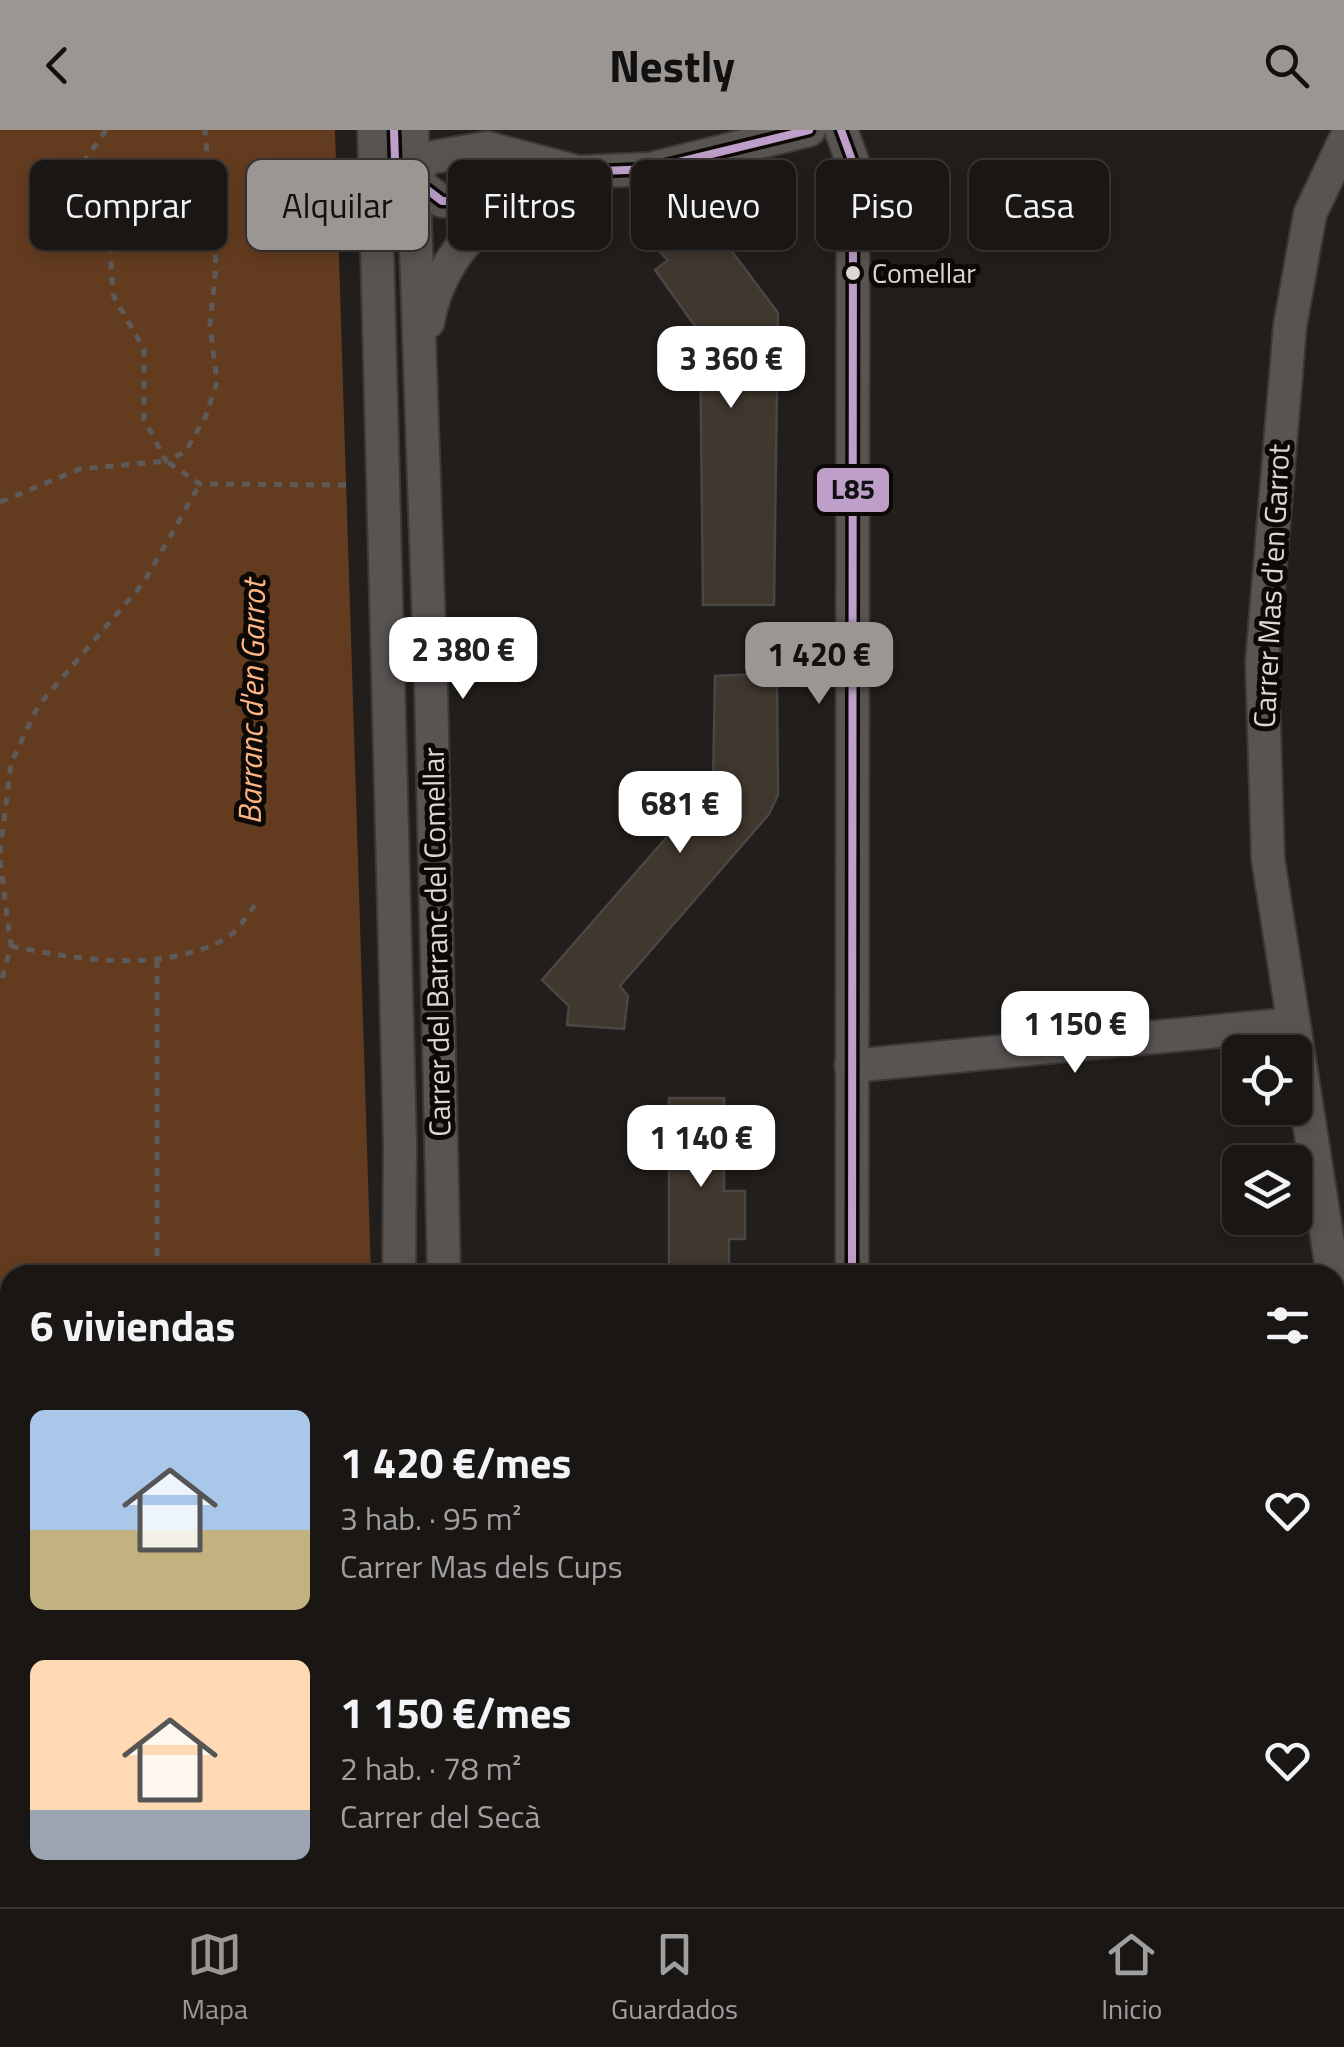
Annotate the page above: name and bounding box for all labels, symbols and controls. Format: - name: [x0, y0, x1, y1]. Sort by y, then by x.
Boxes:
- text: Nestly: [609, 31, 735, 99]
- icon: back: [30, 38, 85, 93]
- icon: search: [1259, 38, 1314, 93]
- chip: Comprar: [30, 160, 227, 250]
- chip: Alquilar: [247, 160, 428, 250]
- chip: Filtros: [448, 160, 611, 250]
- chip: Nuevo: [631, 160, 796, 250]
- chip: Piso: [816, 160, 949, 250]
- chip: Casa: [969, 160, 1109, 250]
- place label: Comellar: [872, 251, 976, 294]
- marker: Comellar: [843, 263, 863, 283]
- pin: 3 360 €: [639, 326, 823, 411]
- text: 3 360 €: [679, 334, 783, 382]
- street label: Carrer Mas d'en Garrot: [1241, 442, 1301, 729]
- line badge: L85: [815, 466, 891, 514]
- text: L85: [831, 467, 875, 510]
- water label: Barranc d'en Garrot: [225, 575, 277, 825]
- pin: 2 380 €: [371, 617, 555, 702]
- pin: 1 420 €: [727, 622, 911, 707]
- text: 2 380 €: [411, 625, 515, 673]
- text: 1 420 €: [767, 630, 871, 678]
- street label: Carrer del Barranc del Comellar: [410, 747, 462, 1137]
- pin: 681 €: [610, 771, 750, 856]
- text: 681 €: [641, 779, 719, 827]
- pin: 1 150 €: [983, 991, 1167, 1076]
- text: 1 150 €: [1023, 999, 1127, 1047]
- map controls: [1222, 1035, 1312, 1235]
- button: locate: [1222, 1035, 1312, 1125]
- pin: 1 140 €: [609, 1105, 793, 1190]
- text: 1 140 €: [649, 1113, 753, 1161]
- button: layers: [1222, 1145, 1312, 1235]
- text: 6 viviendas: [30, 1293, 235, 1357]
- icon: filters: [1260, 1298, 1315, 1353]
- text: 1 420 €/mes: [340, 1430, 571, 1494]
- icon: home: [110, 1450, 230, 1570]
- icon: heart: [1260, 1483, 1315, 1538]
- text: 3 hab. · 95 m²: [340, 1494, 522, 1542]
- text: Carrer Mas dels Cups: [340, 1542, 623, 1590]
- text: 1 150 €/mes: [340, 1680, 571, 1744]
- icon: home: [110, 1700, 230, 1820]
- icon: heart: [1260, 1733, 1315, 1788]
- text: 2 hab. · 78 m²: [340, 1744, 522, 1792]
- text: Carrer del Secà: [340, 1792, 541, 1840]
- tab: Mapa: [182, 1927, 248, 2030]
- tab: Guardados: [611, 1927, 738, 2030]
- tab: Inicio: [1101, 1927, 1162, 2030]

